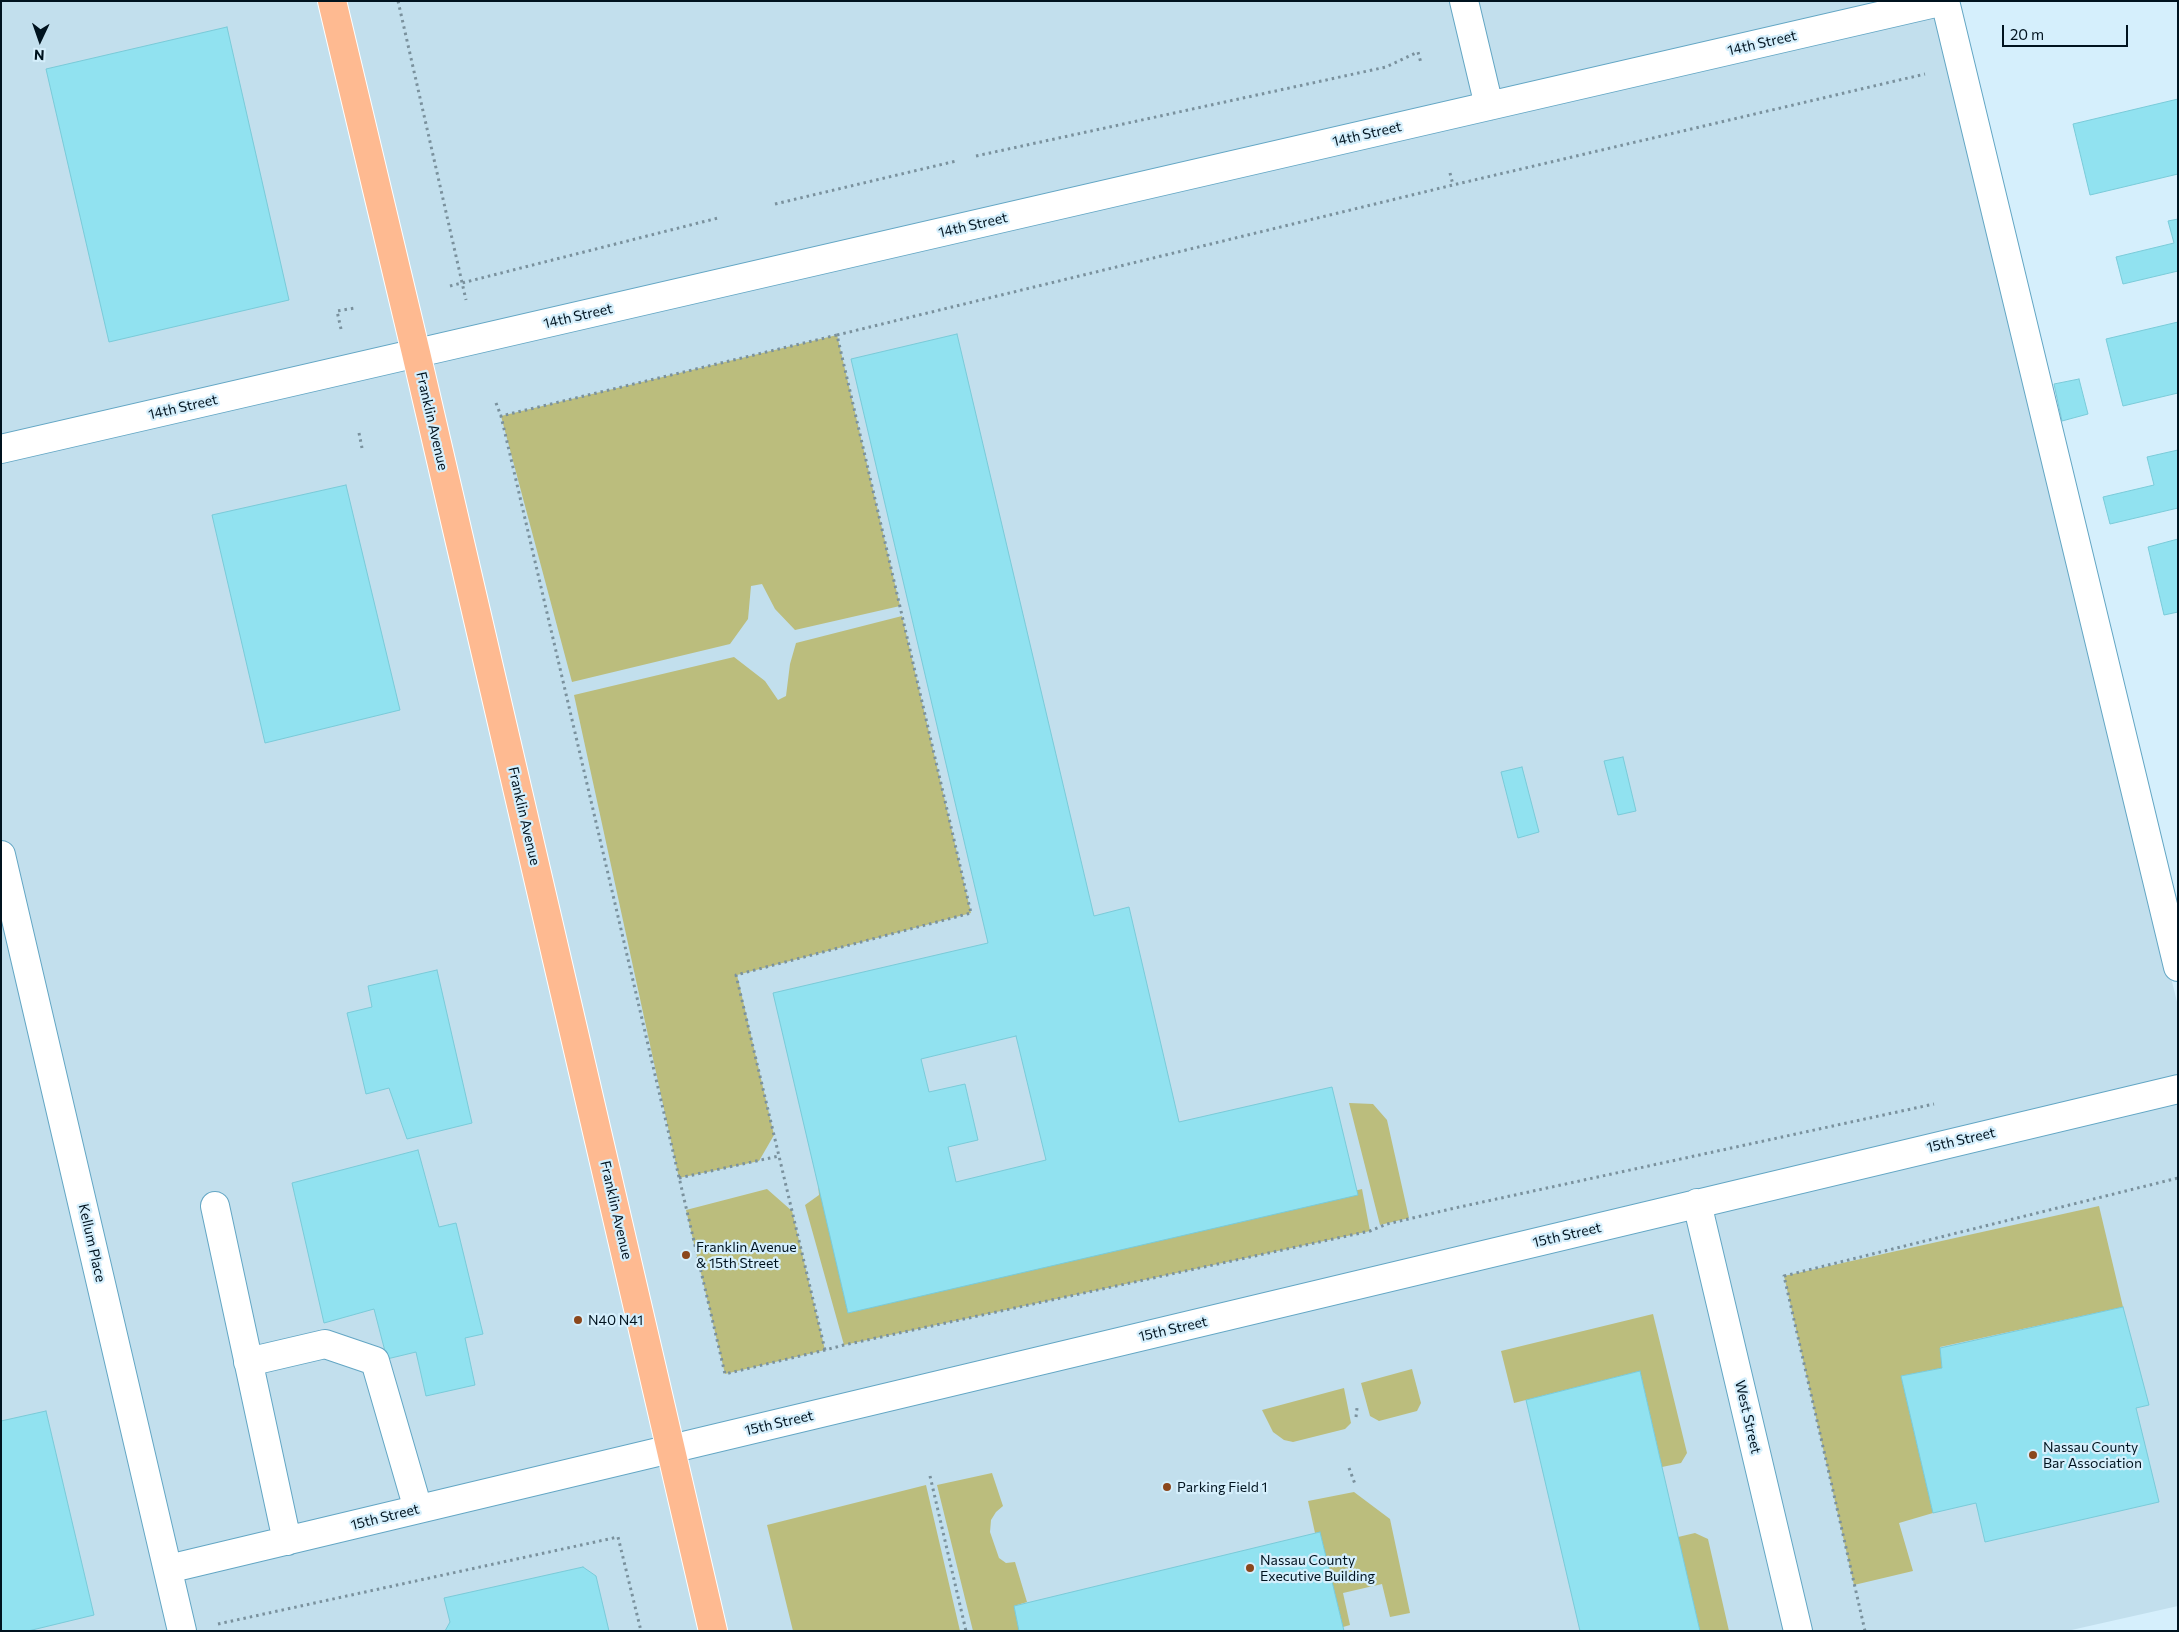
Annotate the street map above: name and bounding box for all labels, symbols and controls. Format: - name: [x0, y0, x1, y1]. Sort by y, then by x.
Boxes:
- north arrow: [15, 15, 65, 65]
- scale bar: [2004, 15, 2130, 47]
- text: 20 m: [2010, 25, 2044, 43]
- street label: 14th Street: [1726, 27, 1798, 59]
- text: N: [34, 47, 45, 64]
- street label: 14th Street: [1331, 118, 1403, 150]
- street label: 14th Street: [937, 209, 1009, 241]
- street label: 14th Street: [542, 300, 614, 332]
- street label: Franklin Avenue: [412, 370, 452, 472]
- street label: 14th Street: [147, 391, 219, 423]
- street label: Franklin Avenue: [504, 765, 544, 867]
- street label: 15th Street: [1925, 1124, 1997, 1156]
- street label: Franklin Avenue: [596, 1159, 636, 1261]
- street label: Kellum Place: [75, 1202, 109, 1284]
- street label: 15th Street: [1531, 1219, 1603, 1251]
- place label: Franklin Avenue & 15th Street: [696, 1239, 797, 1272]
- marker: Franklin Avenue & 15th Street: [680, 1249, 692, 1261]
- place label: N40 N41: [588, 1312, 643, 1328]
- street label: 15th Street: [1137, 1313, 1209, 1345]
- marker: N40 N41: [572, 1314, 584, 1326]
- street label: West Street: [1731, 1379, 1765, 1455]
- street label: 15th Street: [743, 1407, 815, 1439]
- place label: Nassau County Bar Association: [2043, 1439, 2142, 1471]
- marker: Nassau County Bar Association: [2027, 1449, 2039, 1461]
- place label: Parking Field 1: [1177, 1479, 1267, 1495]
- marker: Parking Field 1: [1161, 1481, 1173, 1493]
- street label: 15th Street: [349, 1500, 421, 1534]
- place label: Nassau County Executive Building: [1260, 1552, 1375, 1584]
- marker: Nassau County Executive Building: [1244, 1562, 1256, 1574]

